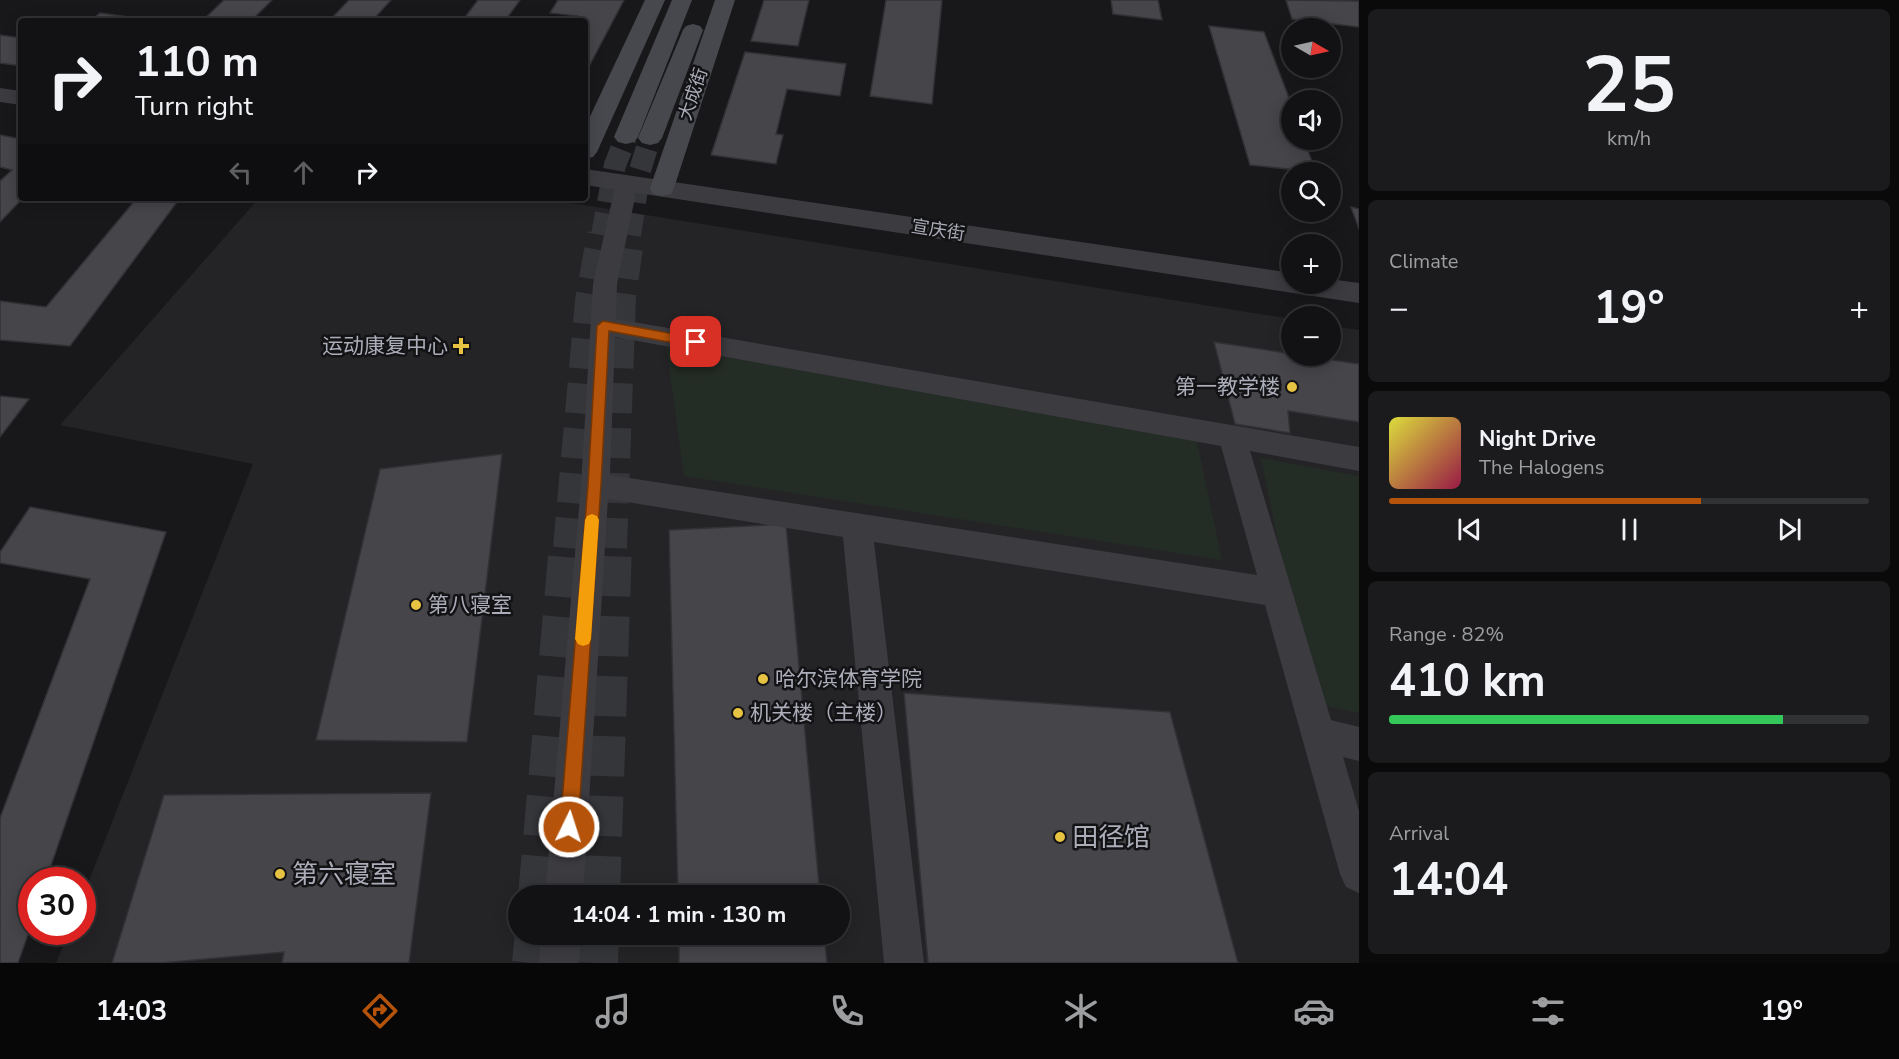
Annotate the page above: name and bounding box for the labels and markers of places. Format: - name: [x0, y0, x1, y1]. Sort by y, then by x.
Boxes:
- pin: [670, 316, 721, 367]
- place label: 运动康复中心: [322, 332, 448, 360]
- marker: 运动康复中心: [452, 337, 470, 355]
- place label: 第一教学楼: [1175, 373, 1280, 401]
- marker: 第一教学楼: [1285, 380, 1299, 394]
- place label: 第八寝室: [428, 591, 512, 619]
- marker: 第八寝室: [409, 598, 423, 612]
- place label: 哈尔滨体育学院: [775, 665, 922, 693]
- marker: 哈尔滨体育学院: [756, 672, 770, 686]
- place label: 机关楼（主楼）: [750, 699, 897, 727]
- marker: 机关楼（主楼）: [731, 706, 745, 720]
- place label: 田径馆: [1072, 820, 1150, 855]
- marker: 田径馆: [1053, 830, 1067, 844]
- place label: 第六寝室: [292, 857, 396, 892]
- marker: 第六寝室: [273, 867, 287, 881]

